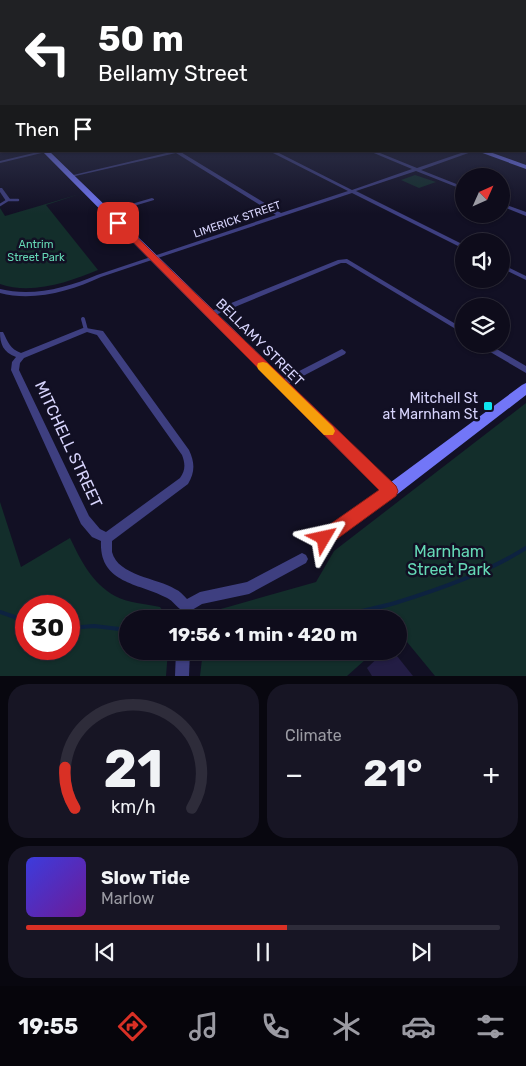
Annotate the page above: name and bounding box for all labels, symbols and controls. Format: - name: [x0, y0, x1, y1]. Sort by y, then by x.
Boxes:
- text: 50 m: [98, 18, 184, 60]
- icon: left: [15, 20, 80, 85]
- text: Bellamy Street: [98, 60, 248, 87]
- icon: arrive: [69, 115, 97, 143]
- text: Then: [15, 118, 59, 141]
- north arrow: [455, 168, 510, 222]
- map controls: [455, 168, 510, 353]
- street label: LIMERICK STREET: [192, 198, 283, 240]
- pin: [97, 202, 139, 244]
- icon: arrive: [104, 209, 132, 237]
- button: sound: [455, 233, 510, 288]
- park label: Antrim Street Park: [7, 238, 65, 264]
- street label: BELLAMY STREET: [212, 295, 307, 390]
- button: layers: [455, 298, 510, 353]
- street label: MITCHELL STREET: [31, 378, 106, 511]
- place label: Mitchell St at Marnham St: [382, 390, 479, 423]
- marker: Mitchell St at Marnham St: [482, 400, 494, 412]
- position arrow: [297, 511, 349, 563]
- park label: Marnham Street Park: [407, 542, 491, 579]
- speed limit sign: 30: [15, 595, 80, 660]
- text: 19:56 · 1 min · 420 m: [169, 623, 357, 646]
- text: Climate: [285, 726, 342, 745]
- text: 21: [104, 738, 163, 800]
- text: 21°: [363, 750, 422, 796]
- text: −: [285, 758, 303, 791]
- text: +: [483, 758, 500, 791]
- text: km/h: [111, 796, 156, 817]
- text: Slow Tide: [101, 866, 190, 889]
- text: Marlow: [101, 889, 154, 908]
- icon: previous: [91, 938, 119, 966]
- icon: pause: [249, 938, 277, 966]
- icon: next: [407, 938, 435, 966]
- icon: directions: [115, 1009, 150, 1044]
- icon: music: [186, 1009, 221, 1044]
- icon: phone: [258, 1009, 293, 1044]
- icon: climate: [329, 1009, 364, 1044]
- icon: car: [401, 1009, 436, 1044]
- icon: filters: [473, 1009, 508, 1044]
- text: 19:55: [18, 1013, 78, 1040]

